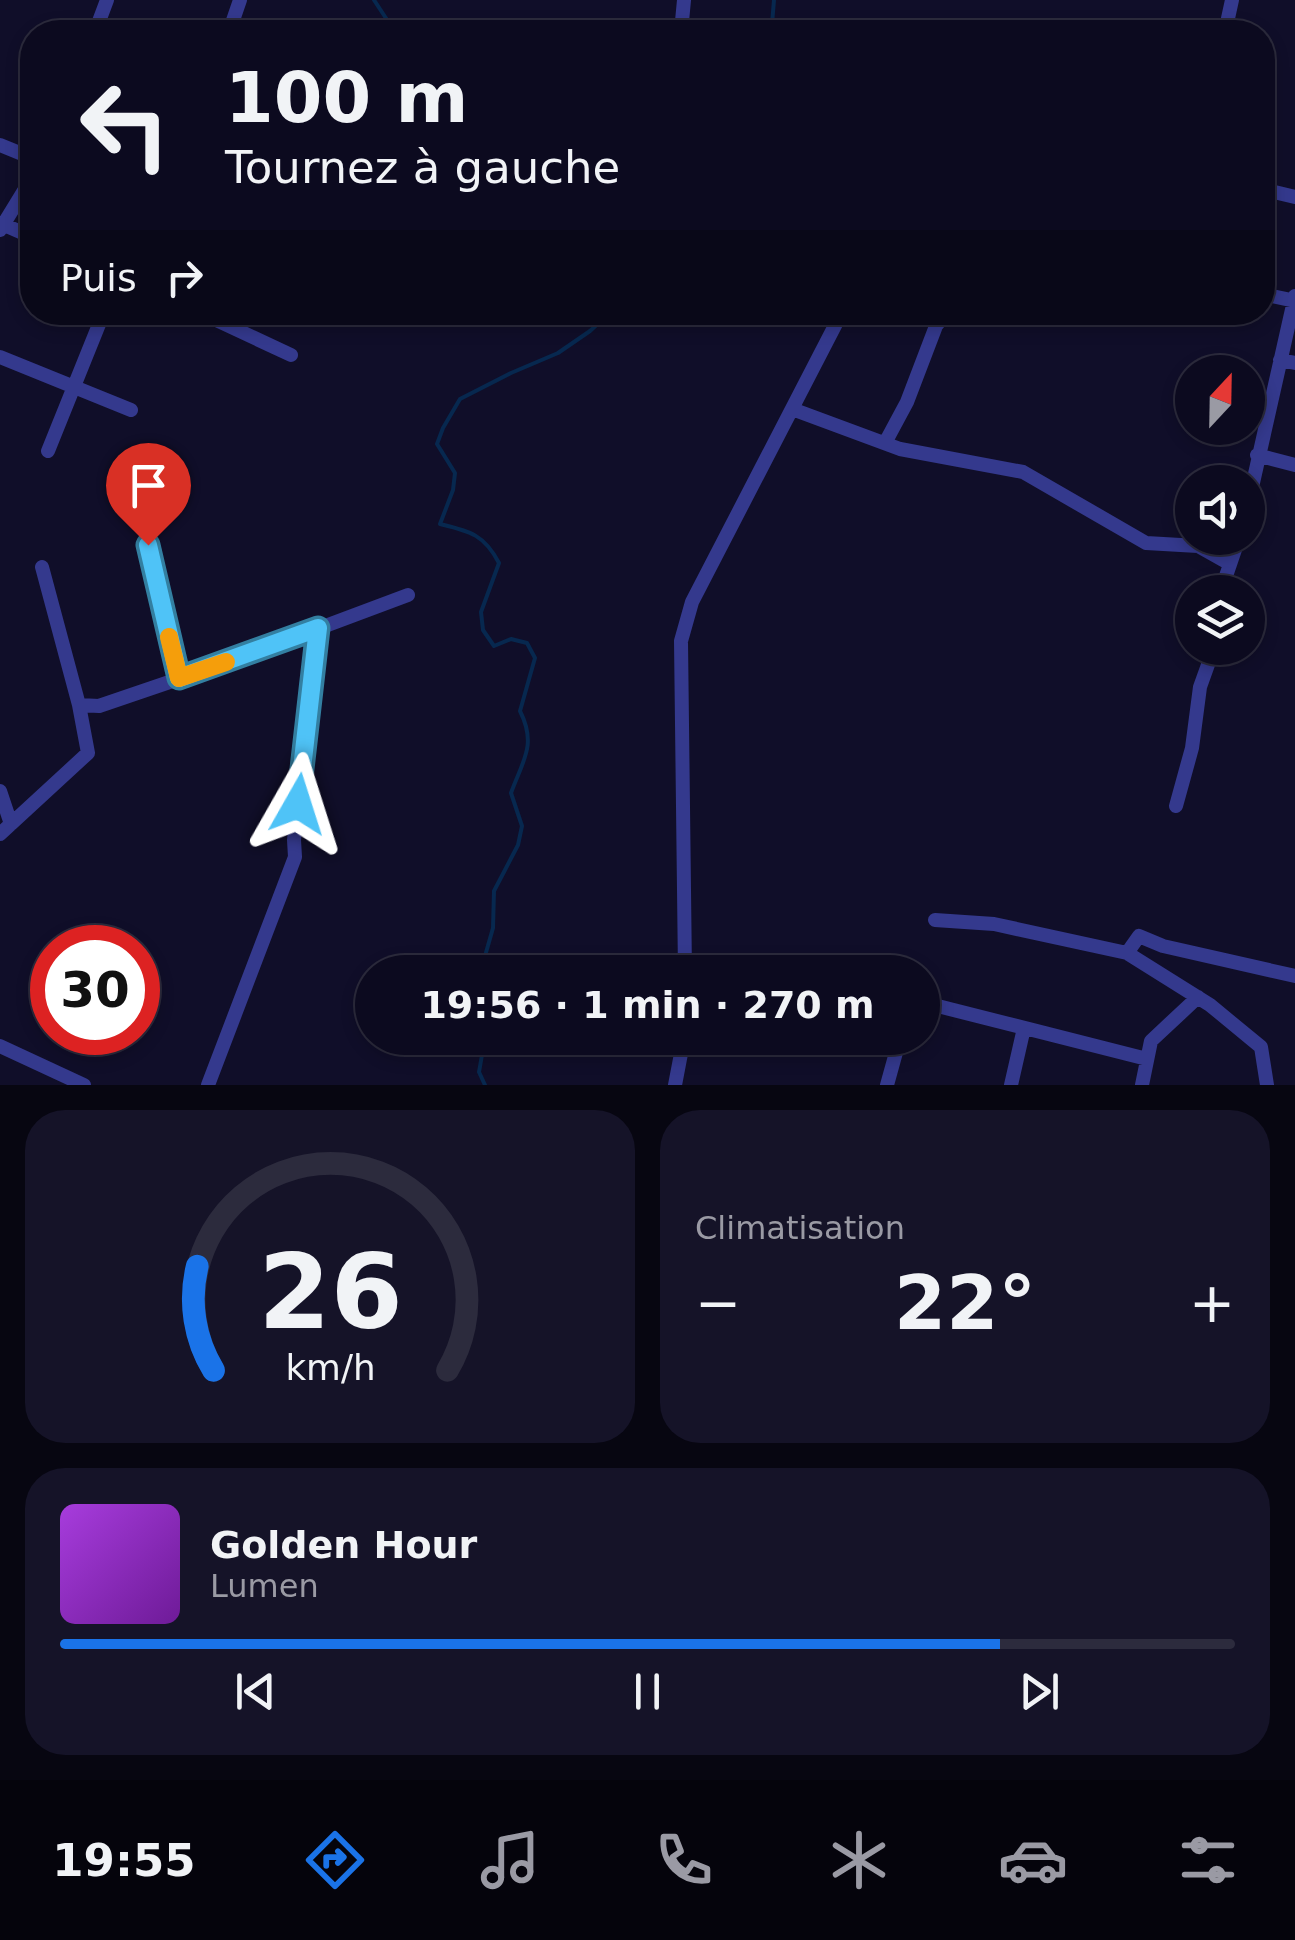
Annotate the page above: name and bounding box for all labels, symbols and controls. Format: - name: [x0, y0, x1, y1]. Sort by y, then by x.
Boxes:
- text: 100 m: [225, 57, 468, 139]
- icon: left: [60, 60, 190, 190]
- text: Tournez à gauche: [225, 141, 620, 194]
- icon: right: [157, 250, 212, 305]
- text: Puis: [60, 256, 137, 300]
- north arrow: [1175, 355, 1265, 445]
- map controls: [1175, 355, 1265, 665]
- pin: [106, 443, 191, 546]
- icon: arrive: [121, 458, 176, 513]
- button: sound: [1175, 465, 1265, 555]
- button: layers: [1175, 575, 1265, 665]
- position arrow: [246, 752, 350, 856]
- speed limit sign: 30: [30, 925, 160, 1055]
- text: 19:56 · 1 min · 270 m: [420, 983, 875, 1027]
- text: Climatisation: [695, 1209, 905, 1247]
- text: 26: [258, 1231, 402, 1353]
- text: 22°: [894, 1259, 1036, 1347]
- text: −: [695, 1271, 741, 1335]
- text: +: [1189, 1271, 1235, 1335]
- text: km/h: [285, 1347, 375, 1388]
- text: Golden Hour: [210, 1523, 477, 1567]
- text: Lumen: [210, 1567, 319, 1605]
- icon: previous: [228, 1664, 283, 1719]
- icon: pause: [620, 1664, 675, 1719]
- icon: next: [1012, 1664, 1067, 1719]
- icon: directions: [300, 1825, 370, 1895]
- icon: music: [475, 1825, 545, 1895]
- icon: phone: [649, 1825, 719, 1895]
- icon: climate: [824, 1825, 894, 1895]
- icon: car: [998, 1825, 1068, 1895]
- icon: filters: [1173, 1825, 1243, 1895]
- text: 19:55: [52, 1834, 196, 1887]

